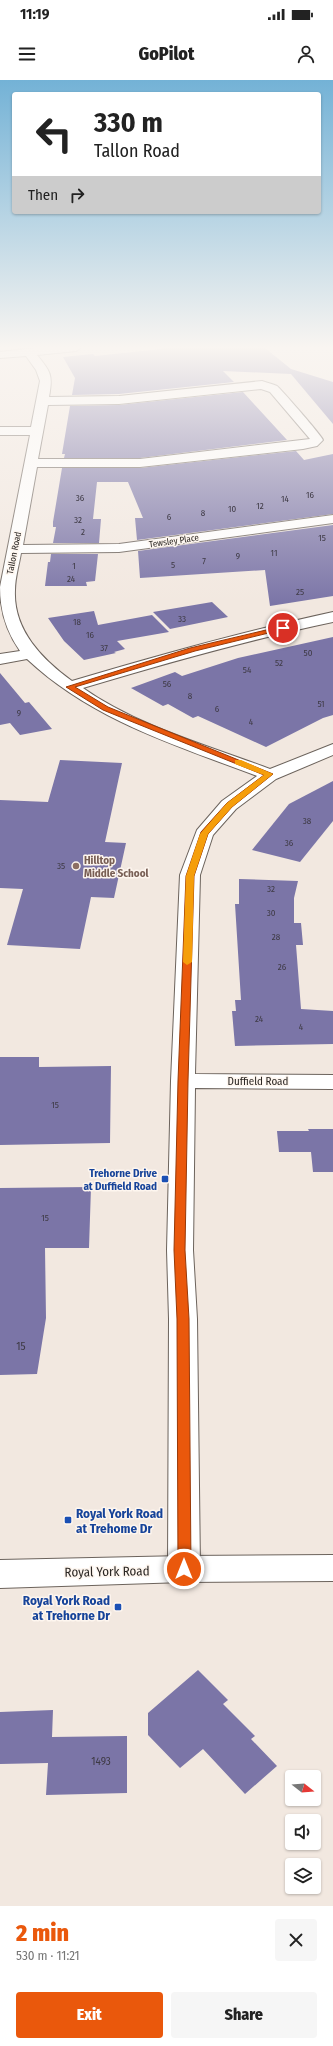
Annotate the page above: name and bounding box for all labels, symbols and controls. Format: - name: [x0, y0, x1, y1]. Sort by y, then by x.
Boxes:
- text: 11:19: [20, 5, 49, 23]
- icon: menu: [16, 43, 38, 65]
- text: GoPilot: [139, 43, 194, 65]
- icon: person: [295, 43, 317, 65]
- text: 330 m: [94, 106, 163, 139]
- icon: left: [28, 108, 80, 160]
- text: Tallon Road: [94, 140, 180, 162]
- icon: right: [66, 184, 88, 206]
- text: Then: [28, 186, 58, 204]
- house number: 16: [306, 490, 315, 500]
- house number: 36: [76, 493, 85, 503]
- house number: 14: [281, 494, 290, 504]
- house number: 12: [256, 501, 264, 511]
- house number: 10: [228, 504, 236, 514]
- house number: 8: [201, 508, 206, 518]
- house number: 6: [167, 512, 172, 522]
- house number: 32: [74, 515, 82, 525]
- house number: 2: [81, 527, 85, 537]
- street label: Tallon Road: [5, 531, 23, 575]
- street label: Tewsley Place: [148, 532, 200, 549]
- house number: 15: [318, 533, 326, 543]
- house number: 11: [271, 548, 277, 558]
- house number: 9: [236, 551, 240, 561]
- house number: 7: [202, 556, 206, 566]
- house number: 5: [171, 560, 175, 570]
- house number: 1: [72, 561, 76, 571]
- house number: 24: [67, 574, 76, 584]
- house number: 25: [296, 587, 304, 597]
- pin: [266, 611, 300, 645]
- house number: 33: [178, 614, 186, 624]
- house number: 18: [73, 617, 82, 627]
- icon: arrive: [272, 617, 294, 639]
- house number: 16: [86, 630, 95, 640]
- house number: 37: [100, 643, 108, 653]
- house number: 50: [304, 648, 313, 658]
- house number: 52: [275, 658, 283, 668]
- house number: 54: [243, 665, 252, 675]
- house number: 56: [163, 679, 172, 689]
- house number: 8: [188, 691, 193, 701]
- house number: 51: [317, 699, 325, 709]
- house number: 6: [215, 704, 220, 714]
- house number: 9: [17, 708, 21, 718]
- house number: 4: [249, 717, 254, 727]
- house number: 38: [303, 816, 312, 826]
- house number: 36: [285, 838, 294, 848]
- place label: Hilltop Middle School: [84, 854, 150, 880]
- house number: 35: [57, 861, 65, 871]
- marker: Hilltop Middle School: [71, 861, 81, 871]
- house number: 32: [267, 884, 275, 894]
- house number: 30: [267, 908, 276, 918]
- house number: 28: [272, 932, 281, 942]
- house number: 26: [278, 962, 287, 972]
- house number: 24: [255, 1014, 264, 1024]
- house number: 4: [299, 1022, 304, 1032]
- street label: Duffield Road: [228, 1075, 288, 1088]
- house number: 15: [51, 1100, 59, 1110]
- place label: Trehorne Drive at Duffield Road: [83, 1167, 157, 1193]
- marker: Trehorne Drive at Duffield Road: [160, 1174, 170, 1184]
- house number: 15: [41, 1213, 49, 1223]
- house number: 15: [16, 1340, 26, 1353]
- place label: Royal York Road at Trehome Dr: [76, 1506, 163, 1536]
- marker: Royal York Road at Trehome Dr: [63, 1515, 73, 1525]
- position arrow: [163, 1548, 205, 1590]
- street label: Royal York Road: [64, 1563, 150, 1580]
- place label: Royal York Road at Trehorne Dr: [23, 1593, 110, 1623]
- marker: Royal York Road at Trehorne Dr: [113, 1602, 123, 1612]
- house number: 1493: [91, 1755, 111, 1768]
- north arrow: [285, 1770, 321, 1806]
- map controls: [285, 1770, 321, 1894]
- button: sound: [285, 1814, 321, 1850]
- button: layers: [285, 1858, 321, 1894]
- text: 2 min: [16, 1919, 69, 1947]
- button: close: [275, 1919, 317, 1961]
- text: 530 m · 11:21: [16, 1948, 80, 1963]
- button: Exit: [16, 1992, 163, 2038]
- button: Share: [171, 1992, 317, 2038]

